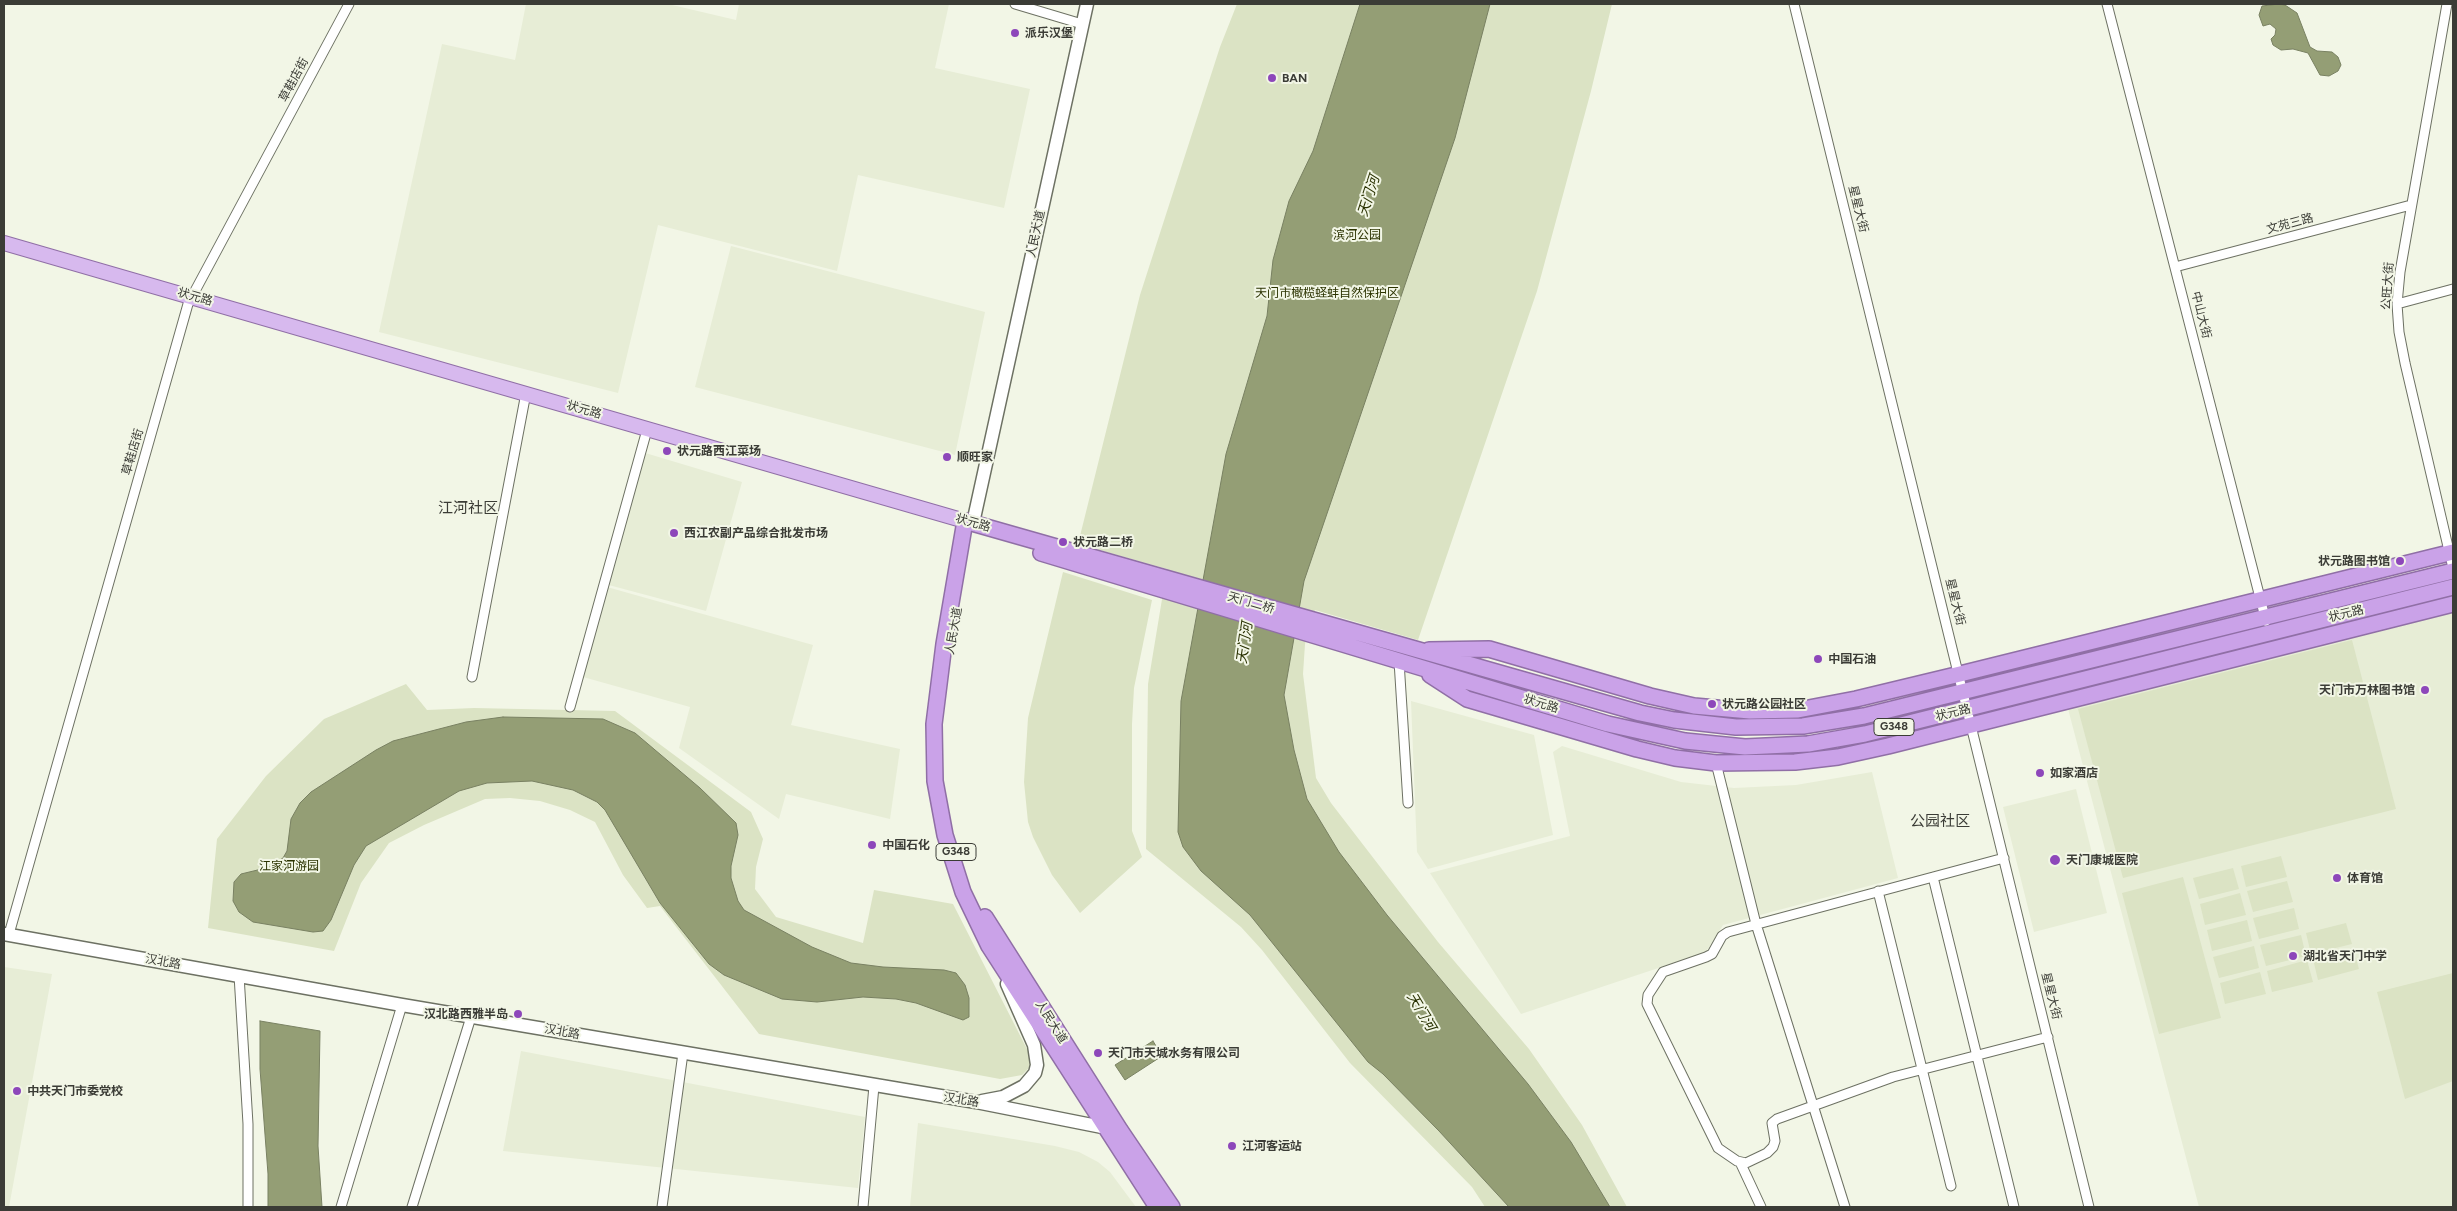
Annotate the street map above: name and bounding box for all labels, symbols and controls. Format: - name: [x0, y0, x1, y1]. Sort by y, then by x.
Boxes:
- place label: 派乐汉堡: [1025, 26, 1073, 40]
- marker: 派乐汉堡: [1009, 27, 1021, 39]
- street label: 草鞋店街: [276, 55, 312, 105]
- place label: BAN: [1282, 71, 1307, 85]
- marker: BAN: [1266, 72, 1278, 84]
- water label: 天门河: [1355, 173, 1383, 219]
- street label: 星星大街: [1845, 184, 1871, 234]
- street label: 人民大道: [1024, 209, 1048, 259]
- street label: 文苑三路: [2265, 211, 2315, 237]
- park label: 滨河公园: [1333, 228, 1381, 242]
- street label: 公旺大街: [2379, 262, 2397, 310]
- street label: 状元路: [176, 285, 214, 309]
- park label: 天门市橄榄蛏蚌自然保护区: [1255, 286, 1399, 300]
- street label: 中山大街: [2188, 290, 2214, 340]
- street label: 状元路: [565, 398, 603, 422]
- street label: 草鞋店街: [119, 427, 147, 477]
- place label: 状元路西江菜场: [677, 444, 761, 458]
- marker: 状元路西江菜场: [661, 445, 673, 457]
- place label: 顺旺家: [957, 450, 993, 464]
- marker: 顺旺家: [941, 451, 953, 463]
- district label: 江河社区: [438, 500, 498, 518]
- street label: 状元路: [954, 511, 992, 535]
- place label: 西江农副产品综合批发市场: [684, 526, 828, 540]
- marker: 西江农副产品综合批发市场: [668, 527, 680, 539]
- place label: 状元路二桥: [1073, 535, 1133, 549]
- marker: 状元路二桥: [1057, 536, 1069, 548]
- place label: 状元路图书馆: [2318, 554, 2390, 568]
- marker: 状元路图书馆: [2394, 555, 2406, 567]
- street label: 星星大街: [1942, 577, 1968, 627]
- street label: 天门二桥: [1226, 589, 1276, 617]
- street label: 状元路: [2327, 603, 2365, 625]
- street label: 人民大道: [943, 606, 965, 656]
- water label: 天门河: [1234, 621, 1256, 665]
- place label: 中国石油: [1828, 652, 1876, 666]
- marker: 中国石油: [1812, 653, 1824, 665]
- place label: 天门市万林图书馆: [2319, 683, 2415, 697]
- marker: 天门市万林图书馆: [2419, 684, 2431, 696]
- street label: 状元路: [1522, 692, 1560, 716]
- place label: 状元路公园社区: [1722, 697, 1806, 711]
- marker: 状元路公园社区: [1706, 698, 1718, 710]
- street label: 状元路: [1934, 702, 1972, 724]
- road number: G348: [1874, 719, 1914, 736]
- place label: 如家酒店: [2050, 766, 2098, 780]
- marker: 如家酒店: [2034, 767, 2046, 779]
- district label: 公园社区: [1910, 813, 1970, 831]
- place label: 中国石化: [882, 838, 930, 852]
- marker: 中国石化: [866, 839, 878, 851]
- road number: G348: [936, 844, 976, 860]
- marker: 天门康城医院: [2048, 853, 2062, 867]
- place label: 天门康城医院: [2066, 853, 2138, 867]
- park label: 江家河游园: [259, 859, 319, 873]
- place label: 体育馆: [2347, 871, 2383, 885]
- marker: 体育馆: [2331, 872, 2343, 884]
- place label: 湖北省天门中学: [2303, 949, 2387, 963]
- marker: 湖北省天门中学: [2287, 950, 2299, 962]
- street label: 汉北路: [144, 952, 182, 972]
- street label: 星星大街: [2038, 971, 2064, 1021]
- water label: 天门河: [1403, 990, 1439, 1034]
- street label: 人民大道: [1032, 998, 1070, 1046]
- place label: 汉北路西雅半岛: [424, 1007, 508, 1021]
- marker: 汉北路西雅半岛: [512, 1008, 524, 1020]
- street label: 汉北路: [543, 1022, 581, 1042]
- place label: 天门市天城水务有限公司: [1108, 1046, 1240, 1060]
- marker: 天门市天城水务有限公司: [1092, 1047, 1104, 1059]
- place label: 中共天门市委党校: [27, 1084, 123, 1098]
- marker: 中共天门市委党校: [11, 1085, 23, 1097]
- street label: 汉北路: [942, 1090, 980, 1110]
- place label: 江河客运站: [1242, 1139, 1302, 1153]
- marker: 江河客运站: [1226, 1140, 1238, 1152]

